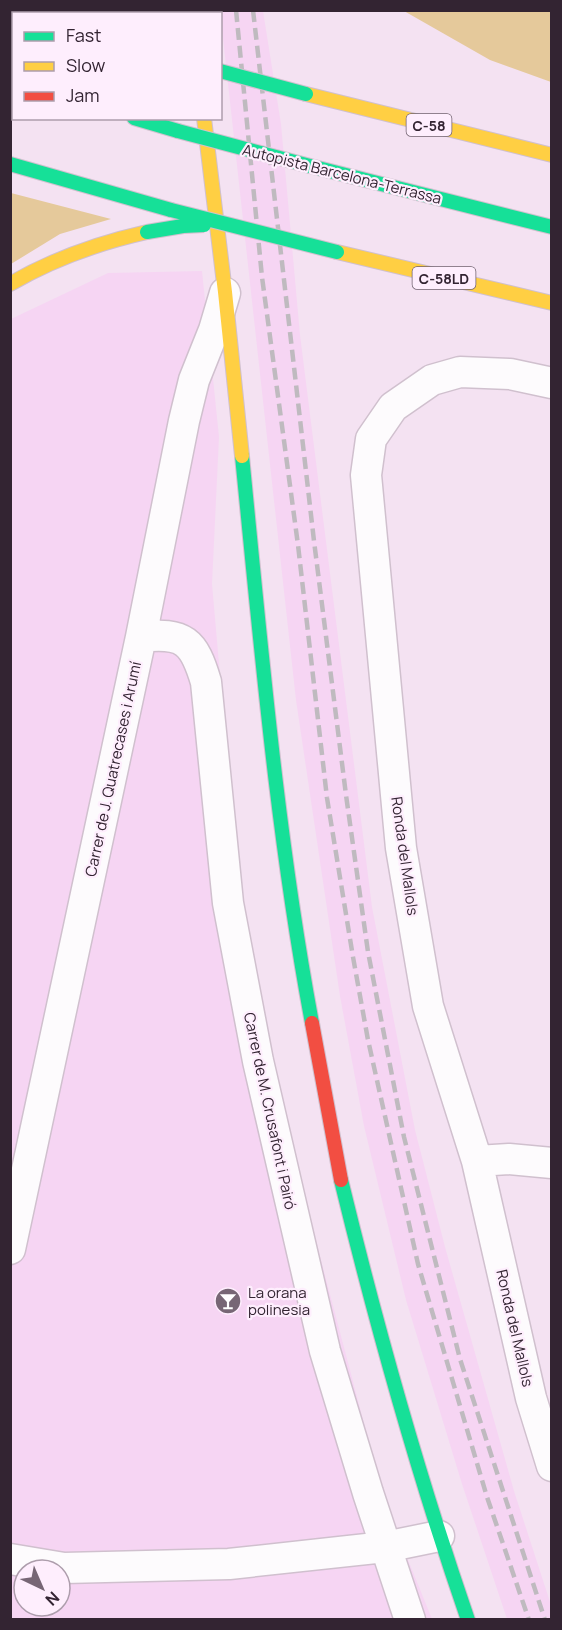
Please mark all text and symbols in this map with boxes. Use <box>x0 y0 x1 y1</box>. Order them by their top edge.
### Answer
legend <box>12 12 222 120</box>
text: Fast <box>66 23 101 47</box>
text: Slow <box>66 53 106 77</box>
text: Jam <box>66 83 100 107</box>
road number: C-58 <box>406 114 452 136</box>
street label: Autopista Barcelona-Terrassa <box>240 139 444 209</box>
road number: C-58LD <box>412 267 476 289</box>
street label: Carrer de J. Quatrecases i Arumí <box>80 659 146 878</box>
street label: Ronda del Mallols <box>386 795 424 917</box>
street label: Carrer de M. Crusafont i Pairó <box>239 1010 301 1212</box>
street label: Ronda del Mallols <box>491 1267 539 1389</box>
place label: La orana polinesia <box>248 1282 310 1320</box>
bar icon: La orana polinesia <box>213 1286 243 1316</box>
north arrow <box>12 1558 72 1618</box>
text: N <box>41 1587 64 1611</box>

